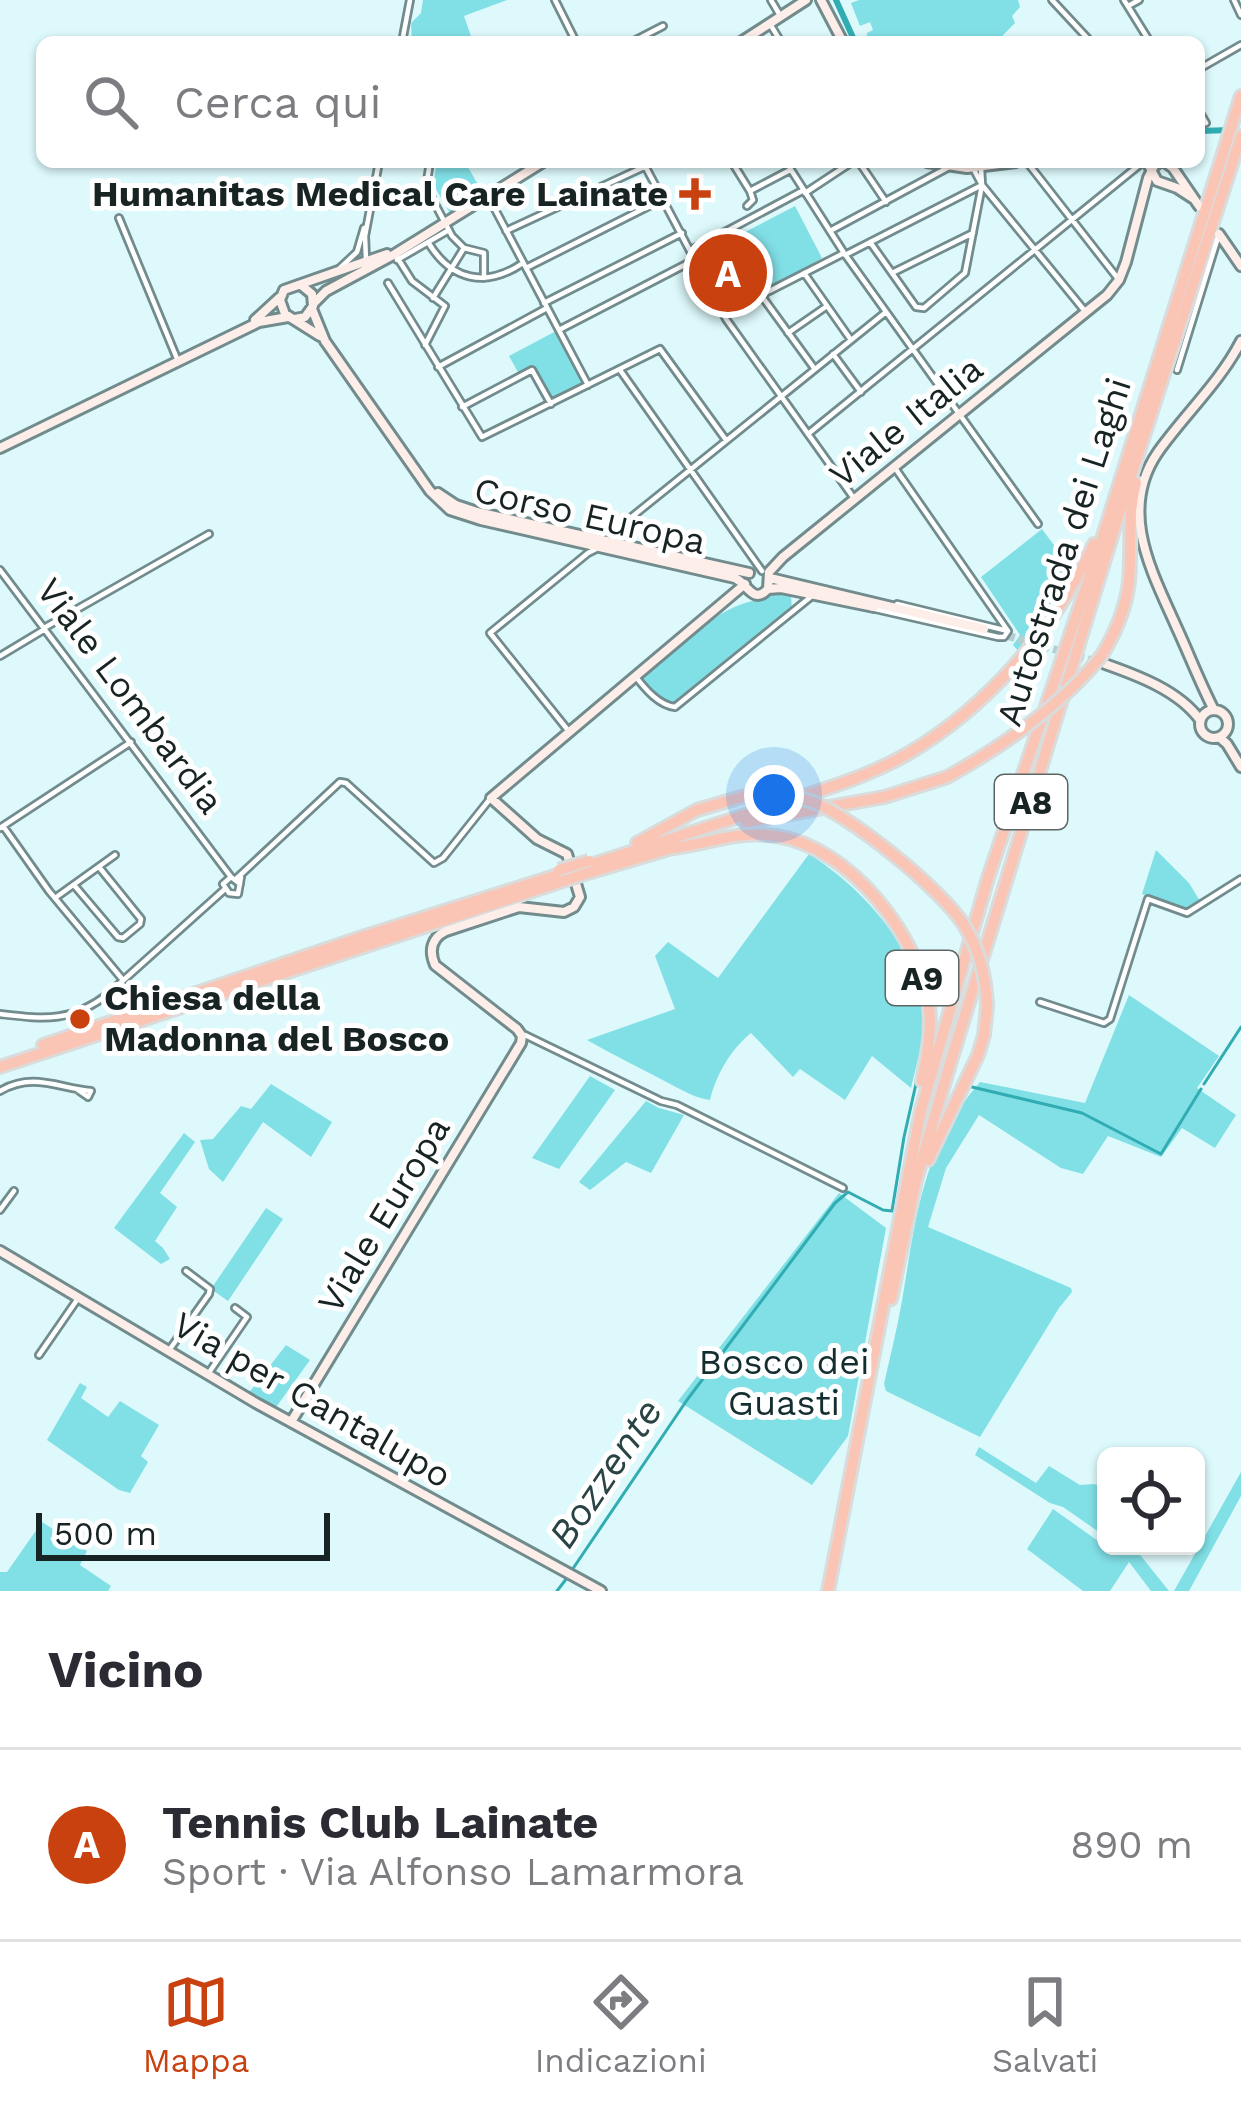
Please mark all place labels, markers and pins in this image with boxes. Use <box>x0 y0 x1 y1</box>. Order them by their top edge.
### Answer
place label: Humanitas Medical Care Lainate <box>92 173 668 215</box>
marker: Humanitas Medical Care Lainate <box>679 178 711 210</box>
pin: A <box>689 228 767 318</box>
place label: Chiesa della Madonna del Bosco <box>104 977 449 1060</box>
marker: Chiesa della Madonna del Bosco <box>67 1006 93 1032</box>

